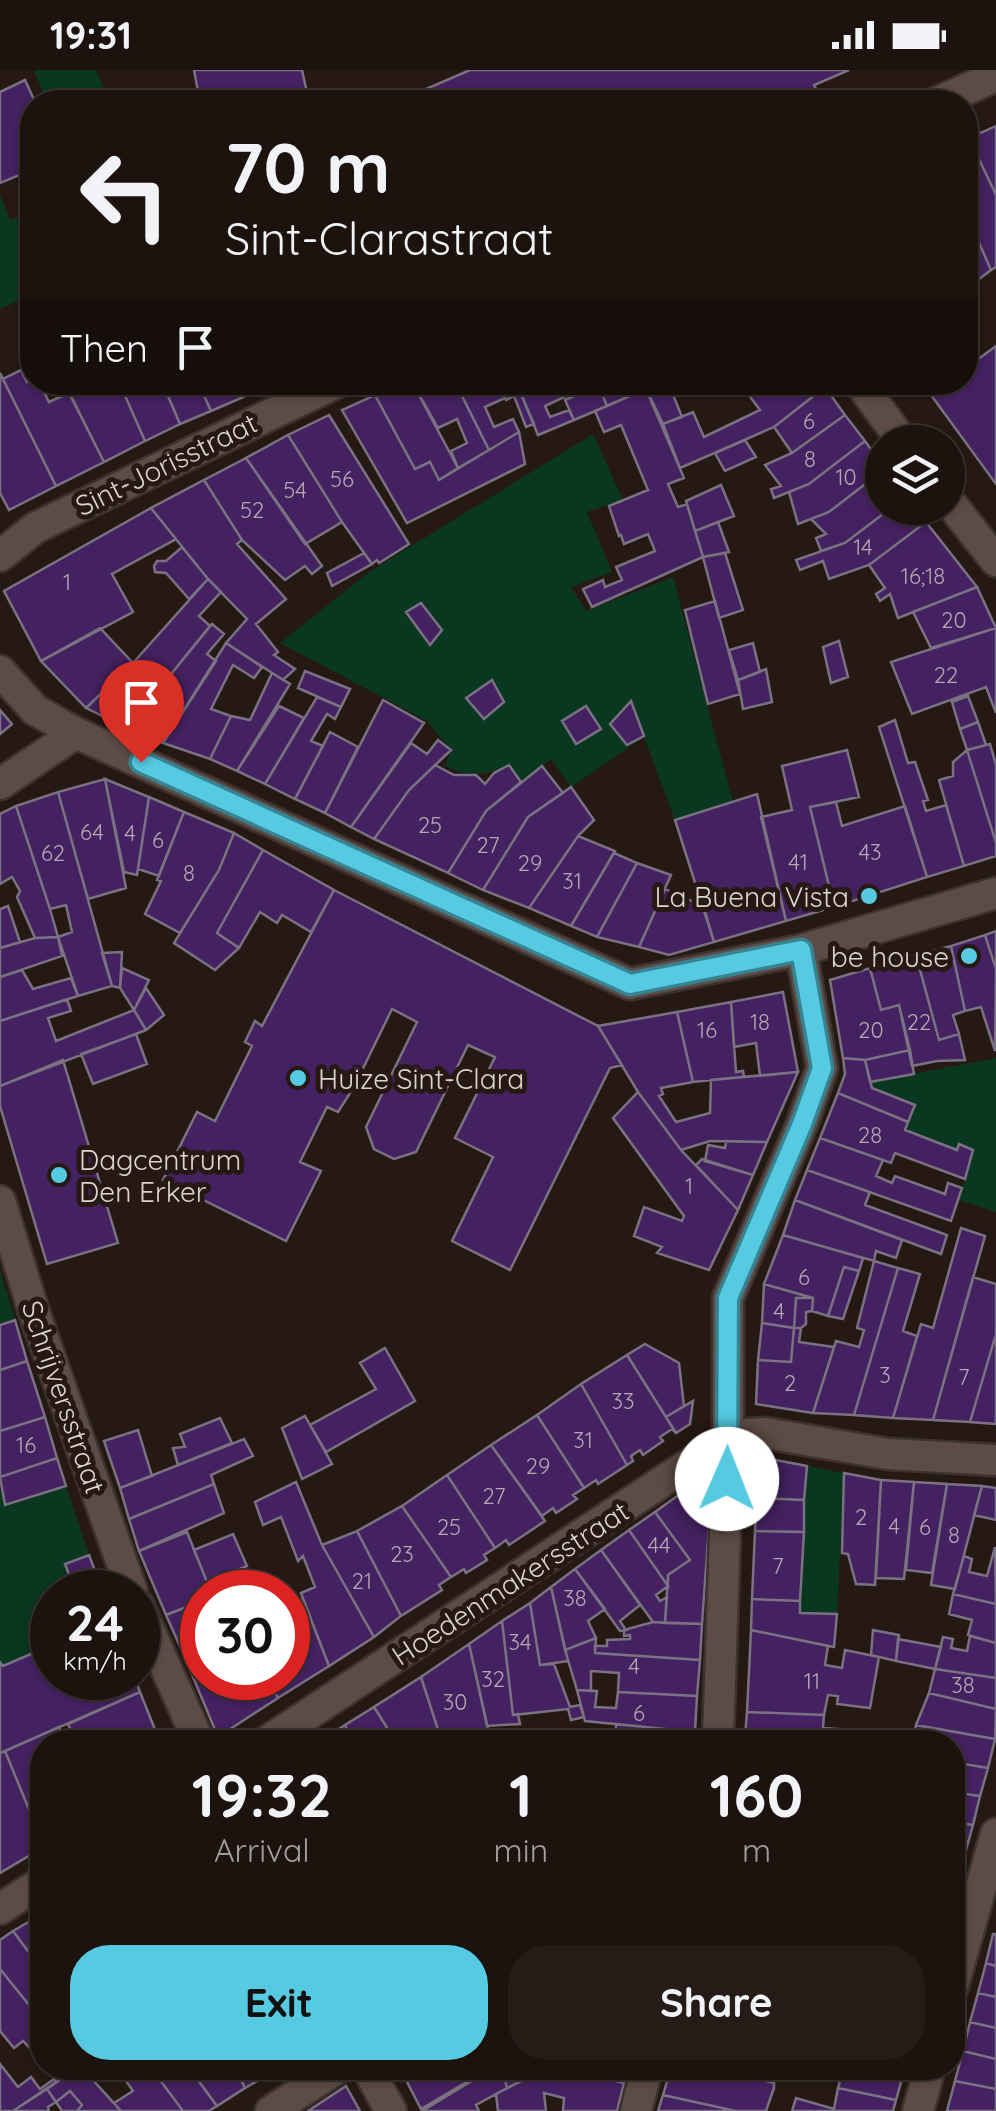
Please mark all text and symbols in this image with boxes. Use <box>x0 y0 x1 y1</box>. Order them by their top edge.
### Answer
text: 19:31 <box>50 11 132 59</box>
text: 70 m <box>225 123 391 211</box>
icon: left <box>60 130 190 260</box>
text: Sint-Clarastraat <box>225 210 553 266</box>
icon: arrive <box>168 320 223 375</box>
text: Then <box>60 324 148 372</box>
street label: Sint-Jorisstraat <box>69 405 263 523</box>
house number: 6 <box>803 407 815 435</box>
map controls <box>865 425 965 525</box>
button: layers <box>865 425 965 525</box>
house number: 8 <box>804 445 816 473</box>
house number: 10 <box>835 463 857 491</box>
house number: 56 <box>330 465 354 493</box>
house number: 54 <box>283 476 307 504</box>
house number: 52 <box>240 496 264 524</box>
house number: 14 <box>853 533 873 561</box>
house number: 16;18 <box>901 562 945 590</box>
house number: 1 <box>63 568 71 596</box>
house number: 20 <box>941 606 967 634</box>
pin <box>99 660 184 763</box>
house number: 22 <box>934 661 958 689</box>
icon: arrive <box>114 675 169 730</box>
house number: 25 <box>418 811 442 839</box>
house number: 64 <box>80 818 104 846</box>
house number: 4 <box>124 819 136 847</box>
house number: 6 <box>152 826 164 854</box>
house number: 27 <box>476 831 500 859</box>
house number: 43 <box>858 838 882 866</box>
house number: 62 <box>41 839 65 867</box>
house number: 41 <box>788 848 808 876</box>
house number: 29 <box>518 849 542 877</box>
house number: 8 <box>183 859 195 887</box>
house number: 31 <box>562 867 582 895</box>
place label: La Buena Vista <box>655 879 849 914</box>
marker: La Buena Vista <box>858 885 880 907</box>
place label: be house <box>831 939 949 974</box>
marker: be house <box>958 945 980 967</box>
house number: 18 <box>750 1008 770 1036</box>
house number: 22 <box>907 1008 931 1036</box>
house number: 16 <box>697 1016 717 1044</box>
house number: 20 <box>858 1016 884 1044</box>
place label: Huize Sint-Clara <box>318 1061 524 1096</box>
marker: Huize Sint-Clara <box>287 1067 309 1089</box>
house number: 28 <box>858 1121 882 1149</box>
place label: Dagcentrum Den Erker <box>79 1142 241 1209</box>
marker: Dagcentrum Den Erker <box>48 1164 70 1186</box>
house number: 1 <box>685 1172 693 1200</box>
house number: 6 <box>798 1263 810 1291</box>
street label: Schrijversstraat <box>15 1296 113 1498</box>
house number: 4 <box>773 1297 785 1325</box>
house number: 3 <box>879 1361 891 1389</box>
house number: 7 <box>958 1363 970 1391</box>
house number: 2 <box>784 1369 796 1397</box>
house number: 33 <box>611 1387 635 1415</box>
house number: 31 <box>573 1426 593 1454</box>
position arrow <box>675 1427 779 1531</box>
house number: 16 <box>16 1431 36 1459</box>
house number: 29 <box>526 1452 550 1480</box>
house number: 27 <box>482 1482 506 1510</box>
street label: Hoedenmakersstraat <box>385 1493 635 1673</box>
house number: 2 <box>855 1503 867 1531</box>
house number: 4 <box>888 1512 900 1540</box>
house number: 25 <box>437 1513 461 1541</box>
house number: 6 <box>919 1513 931 1541</box>
house number: 8 <box>948 1521 960 1549</box>
house number: 44 <box>647 1531 671 1559</box>
house number: 23 <box>390 1540 414 1568</box>
house number: 7 <box>772 1552 784 1580</box>
house number: 21 <box>352 1567 372 1595</box>
speed limit sign: 30 <box>180 1570 310 1700</box>
house number: 38 <box>563 1584 587 1612</box>
text: 24 <box>66 1591 124 1654</box>
house number: 34 <box>508 1628 532 1656</box>
text: km/h <box>63 1645 127 1676</box>
house number: 4 <box>628 1652 640 1680</box>
house number: 32 <box>481 1665 505 1693</box>
house number: 11 <box>804 1667 820 1695</box>
house number: 38 <box>951 1671 975 1699</box>
house number: 30 <box>443 1688 467 1716</box>
house number: 6 <box>633 1699 645 1727</box>
text: 19:32 <box>192 1757 332 1832</box>
text: 1 <box>509 1757 533 1832</box>
text: 160 <box>710 1757 803 1832</box>
text: Arrival <box>214 1830 310 1870</box>
text: min <box>494 1830 548 1870</box>
text: m <box>742 1830 771 1870</box>
button: Exit <box>70 1945 488 2060</box>
button: Share <box>508 1945 925 2060</box>

